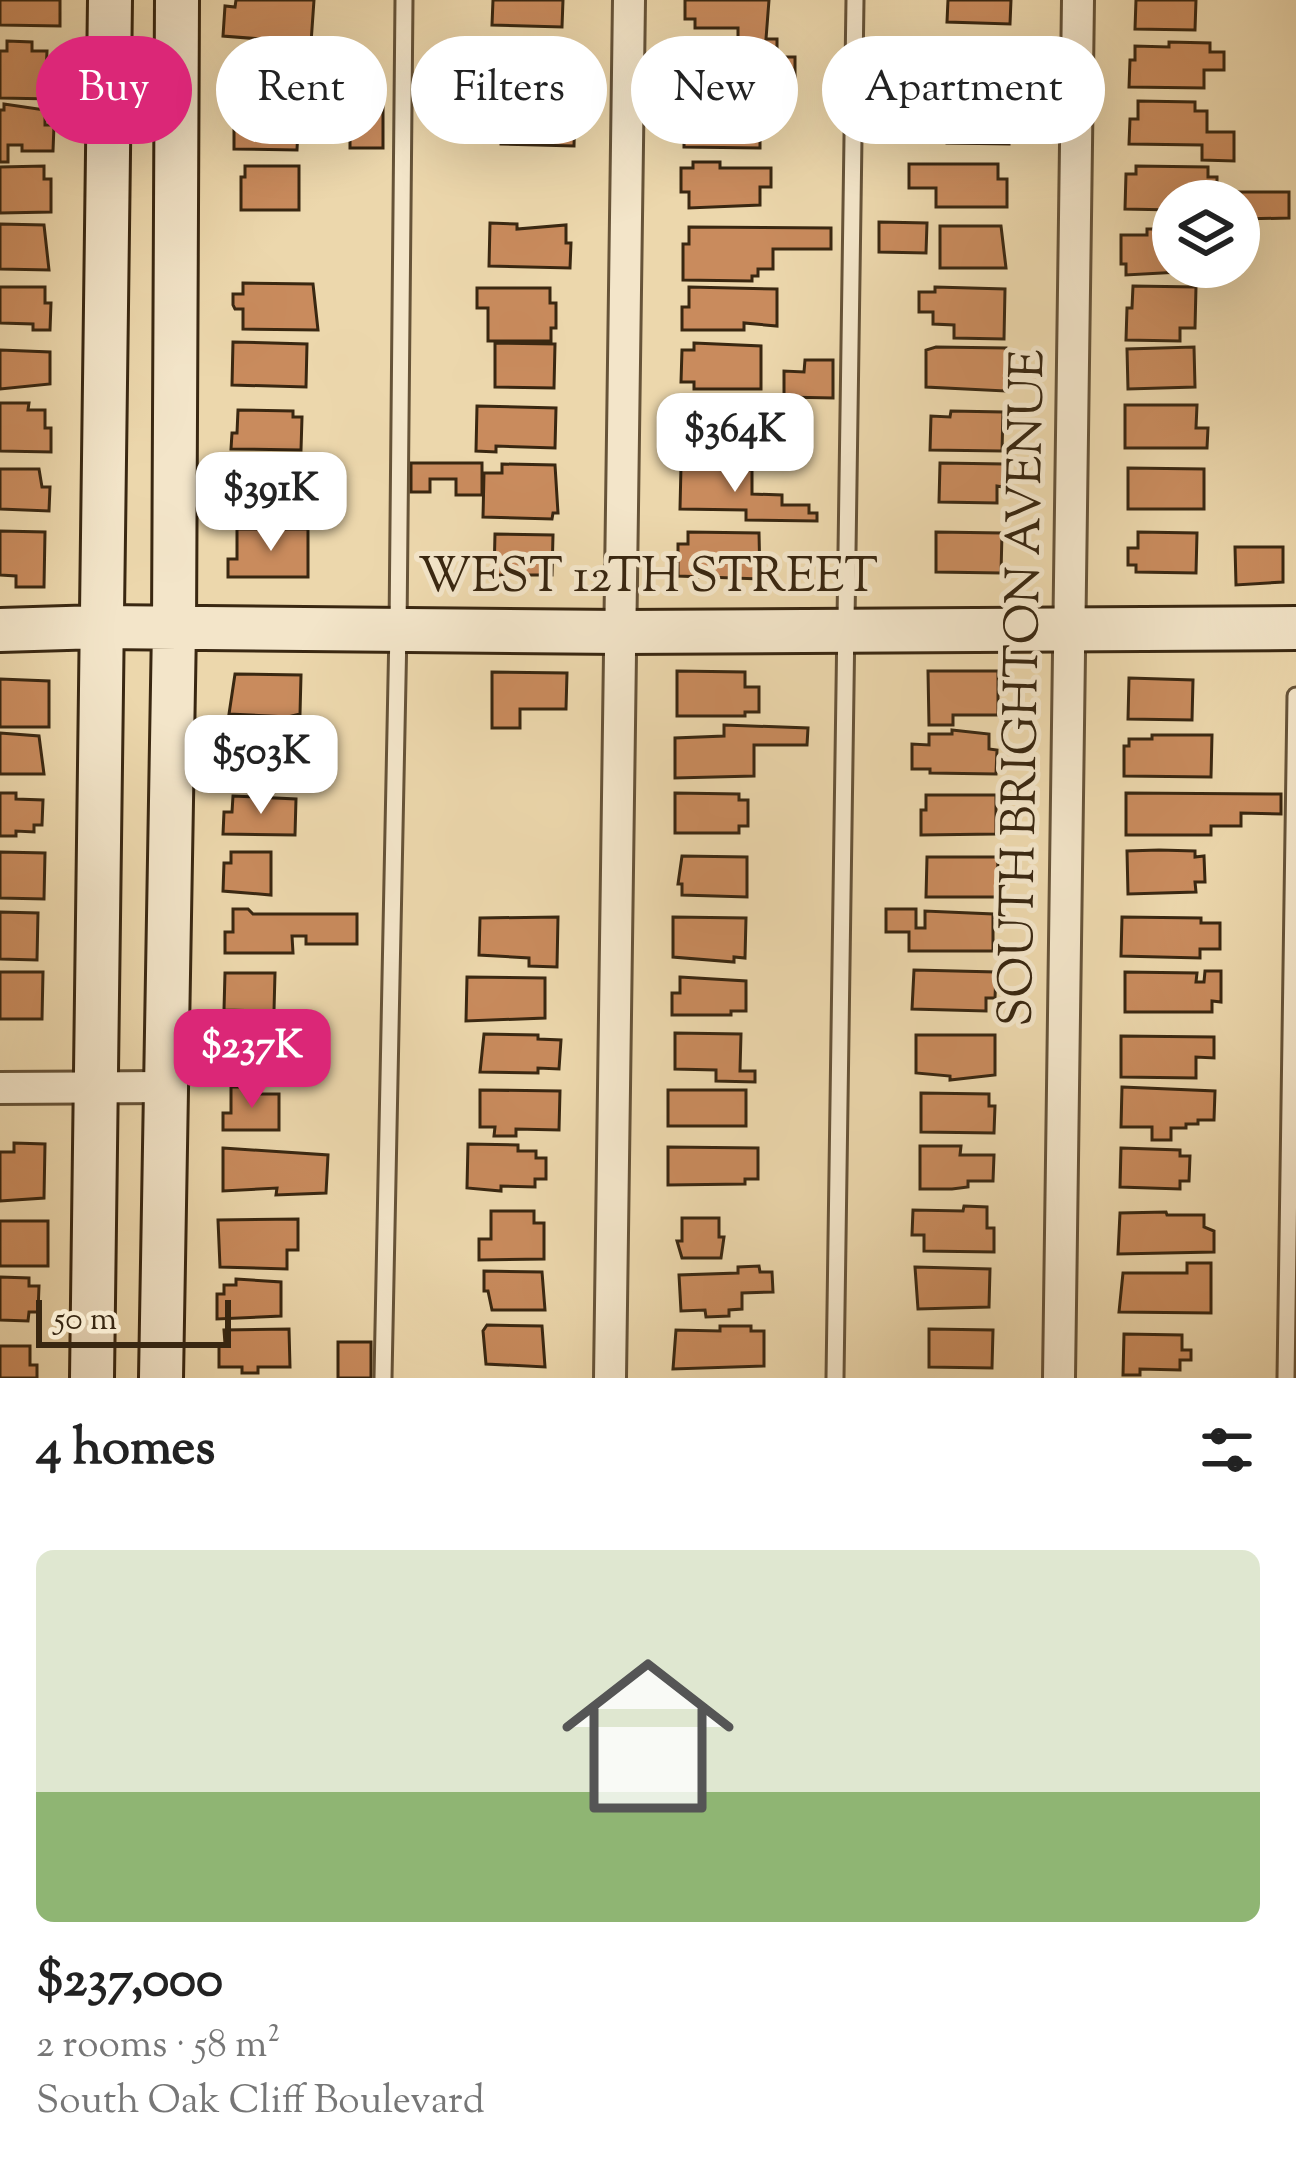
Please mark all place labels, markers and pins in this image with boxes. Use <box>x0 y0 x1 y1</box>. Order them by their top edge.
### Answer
pin: $364K <box>651 393 819 495</box>
pin: $391K <box>187 452 355 554</box>
pin: $503K <box>177 715 345 817</box>
pin: $237K <box>168 1009 336 1111</box>

